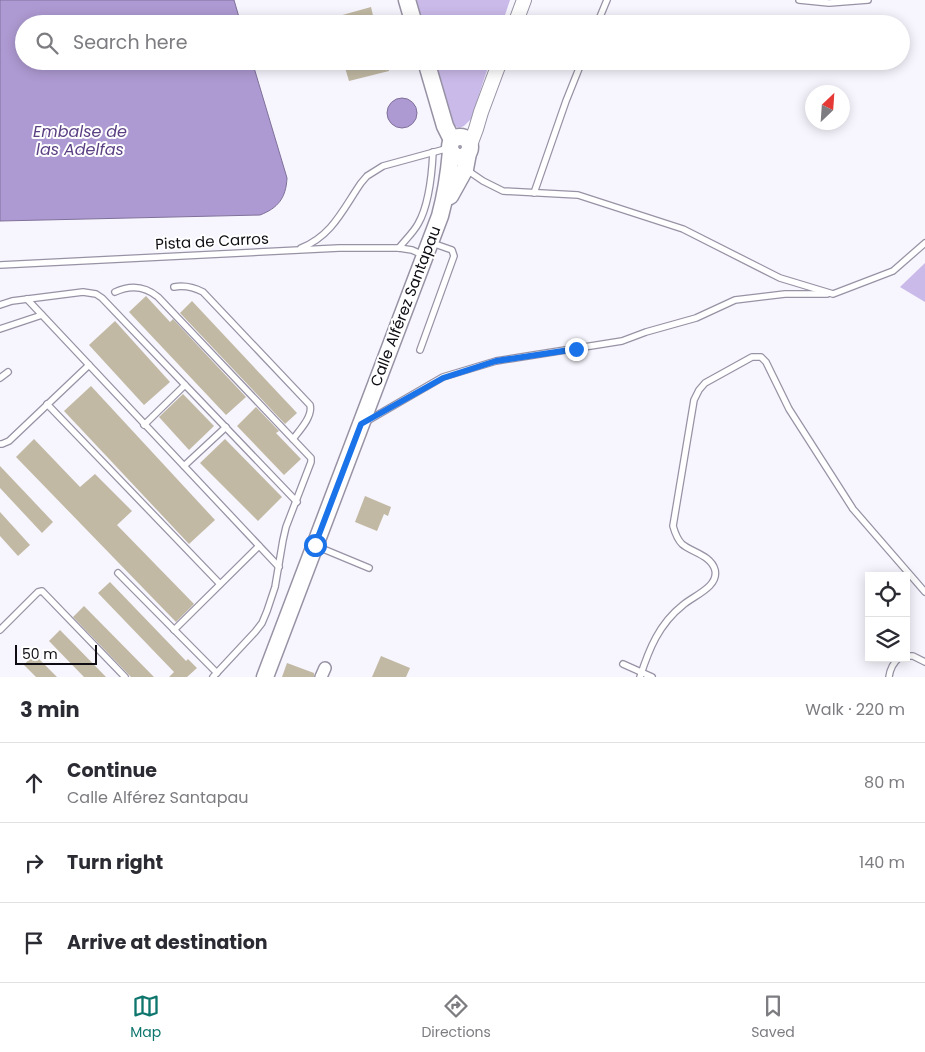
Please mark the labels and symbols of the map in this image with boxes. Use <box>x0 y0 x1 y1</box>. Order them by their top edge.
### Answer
north arrow <box>805 85 850 130</box>
water label: Embalse de las Adelfas <box>33 120 127 161</box>
street label: Calle Alférez Santapau <box>365 223 445 389</box>
street label: Pista de Carros <box>155 228 269 254</box>
route end <box>565 338 588 361</box>
route start <box>304 534 327 557</box>
scale bar <box>15 642 98 665</box>

